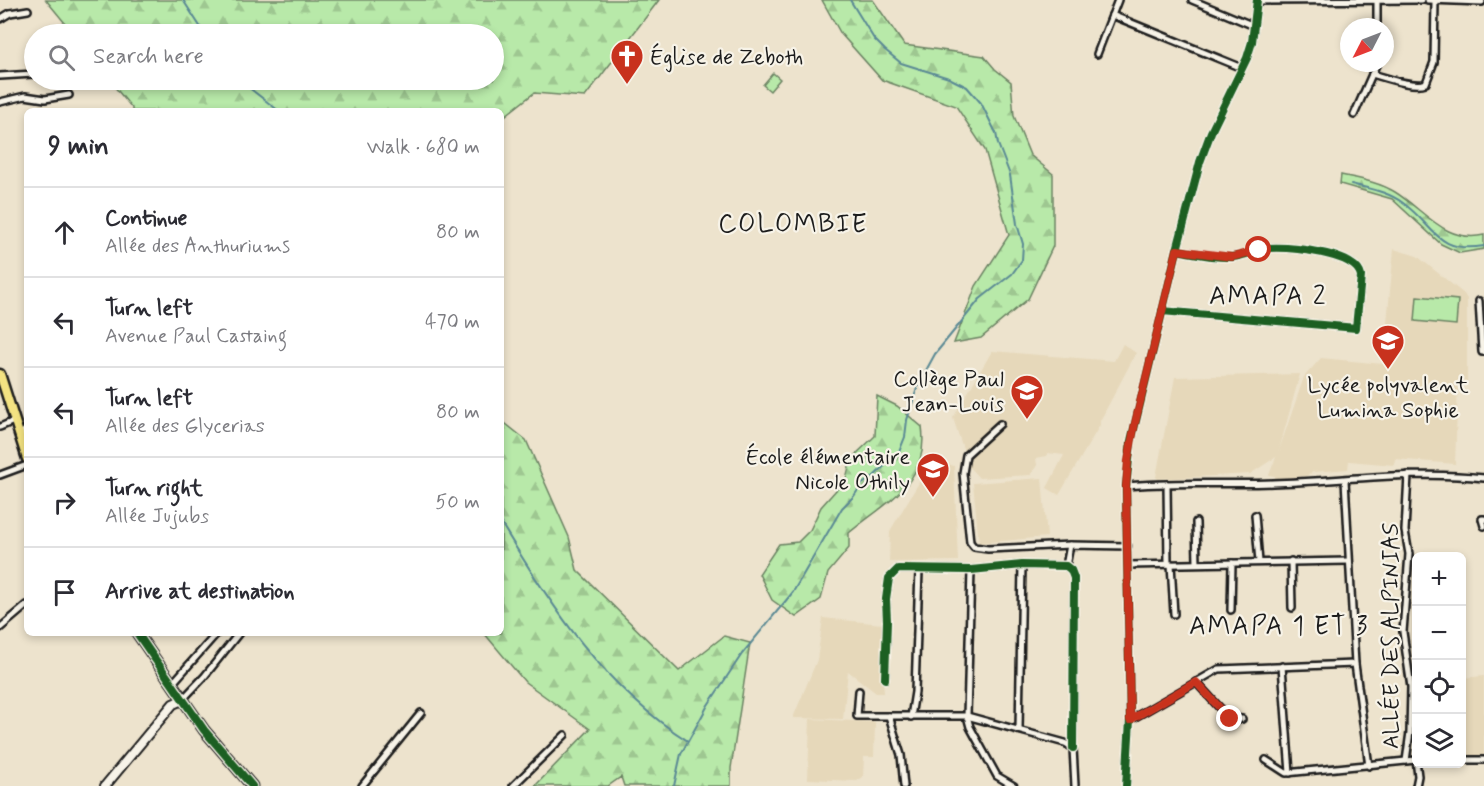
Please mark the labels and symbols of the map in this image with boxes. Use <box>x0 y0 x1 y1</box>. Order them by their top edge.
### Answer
north arrow <box>1340 18 1394 72</box>
church icon: Église de Zeboth <box>609 38 645 85</box>
place label: Église de Zeboth <box>650 43 803 73</box>
district label: COLOMBIE <box>718 208 868 242</box>
route start <box>1245 236 1271 262</box>
district label: AMAPA 2 <box>1209 280 1327 314</box>
school or university icon: Lycée polyvalent Lumina Sophie <box>1370 323 1406 370</box>
place label: Collège Paul Jean-Louis <box>893 366 1004 419</box>
place label: Lycée polyvalent Lumina Sophie <box>1307 372 1469 425</box>
school or university icon: Collège Paul Jean-Louis <box>1009 373 1045 420</box>
place label: École élémentaire Nicole Othily <box>746 443 910 497</box>
school or university icon: École élémentaire Nicole Othily <box>915 451 951 498</box>
street label: ALLÉE DES ALPINIAS <box>1377 523 1406 749</box>
district label: AMAPA 1 ET 3 <box>1189 610 1369 644</box>
route end <box>1216 705 1242 731</box>

